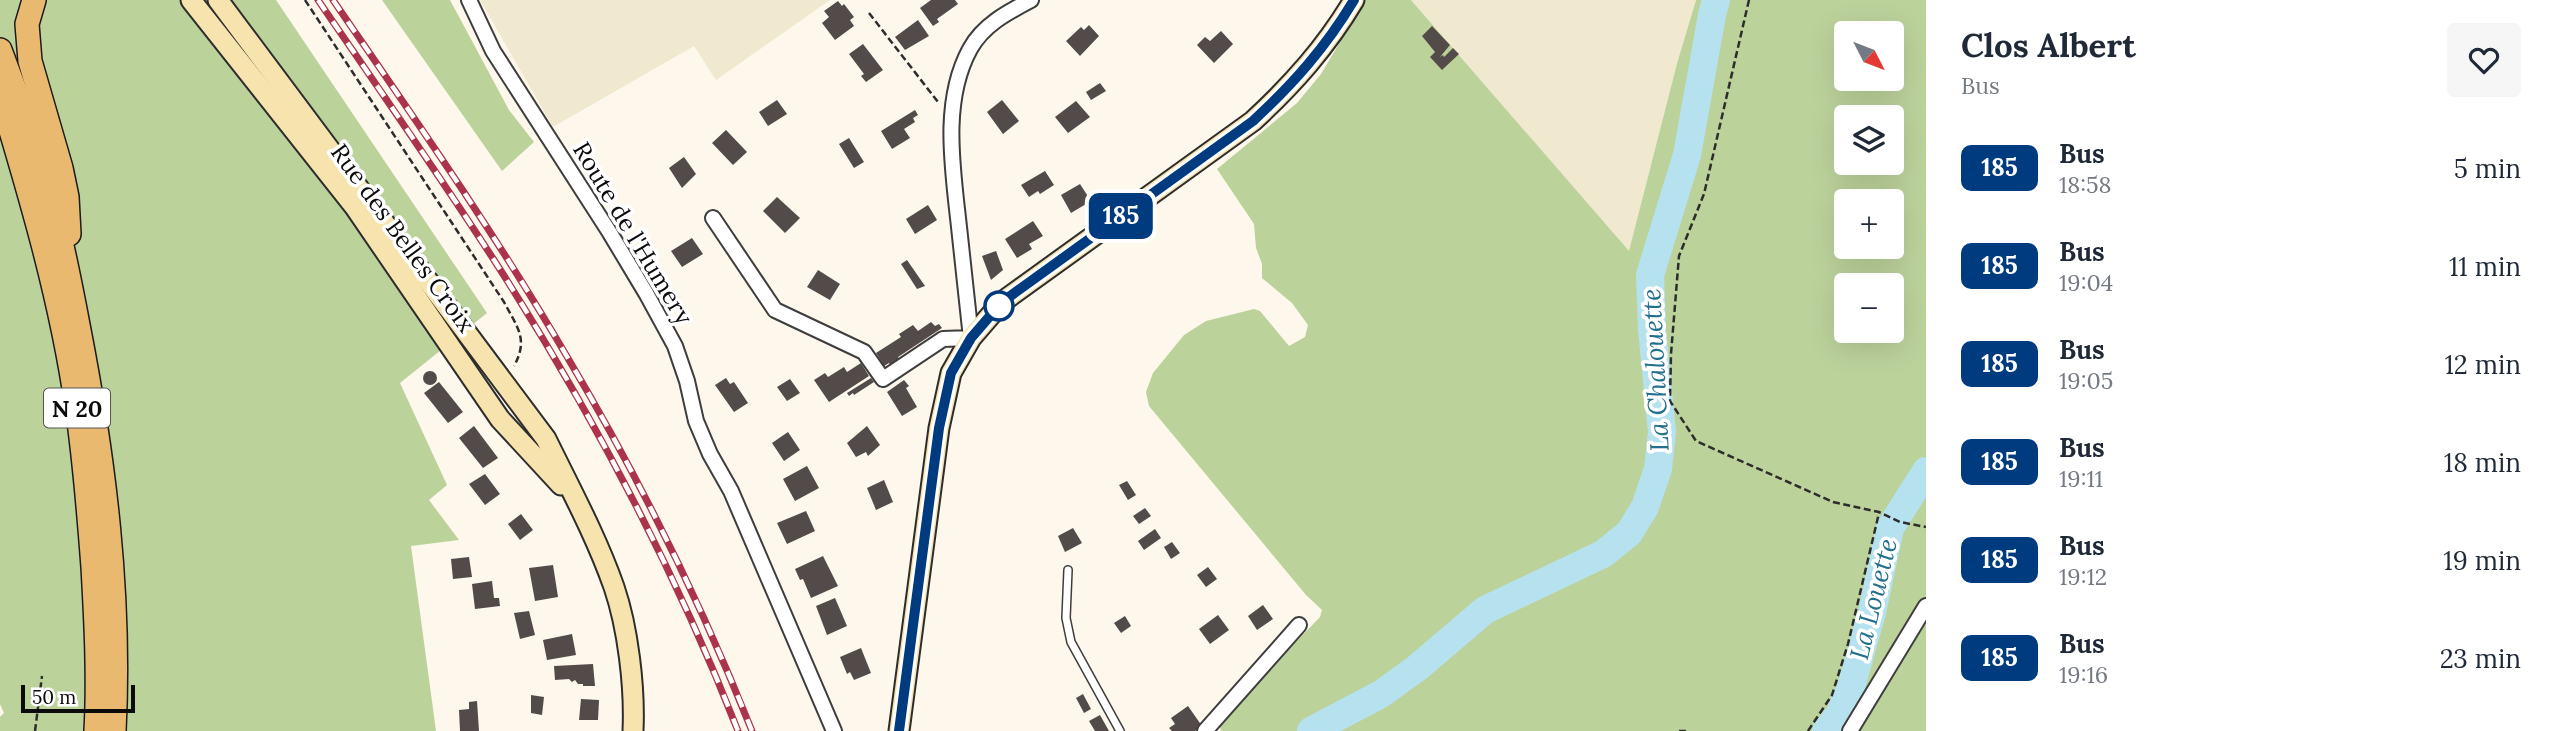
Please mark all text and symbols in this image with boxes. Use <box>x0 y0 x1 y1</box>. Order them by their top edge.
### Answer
north arrow <box>1834 21 1904 91</box>
map controls <box>1834 21 1904 343</box>
button: heart <box>2447 23 2521 97</box>
text: Clos Albert <box>1961 24 2136 66</box>
text: Bus <box>1961 71 2000 100</box>
button: layers <box>1834 105 1904 175</box>
street label: Route de l'Humery <box>566 136 700 330</box>
text: Bus <box>2059 137 2105 170</box>
street label: Rue des Belles Croix <box>324 138 482 339</box>
text: 185 <box>1981 152 2018 183</box>
text: 5 min <box>2454 152 2521 185</box>
text: 18:58 <box>2059 170 2112 199</box>
button: + <box>1834 189 1904 259</box>
line badge: 185 <box>1081 193 1161 239</box>
text: 185 <box>1103 200 1139 231</box>
text: Bus <box>2059 235 2105 268</box>
text: 185 <box>1981 250 2018 281</box>
text: 11 min <box>2449 250 2521 283</box>
text: 19:04 <box>2059 268 2113 297</box>
button: − <box>1834 273 1904 343</box>
water label: La Chalouette <box>1634 288 1676 452</box>
unlabelled marker <box>984 291 1014 321</box>
text: Bus <box>2059 333 2105 366</box>
text: 185 <box>1981 348 2018 379</box>
text: 12 min <box>2444 348 2521 381</box>
text: 19:05 <box>2059 366 2113 395</box>
road number: N 20 <box>44 388 110 428</box>
text: Bus <box>2059 431 2105 464</box>
text: 185 <box>1981 446 2018 477</box>
text: 18 min <box>2444 446 2521 479</box>
text: 19:11 <box>2059 464 2103 493</box>
text: Bus <box>2059 529 2105 562</box>
water label: La Louette <box>1842 535 1904 663</box>
text: 185 <box>1981 544 2018 575</box>
text: 19 min <box>2443 544 2521 577</box>
text: 19:12 <box>2059 562 2107 591</box>
text: Bus <box>2059 627 2105 660</box>
text: 185 <box>1981 642 2018 673</box>
text: 23 min <box>2440 642 2521 675</box>
text: 19:16 <box>2059 660 2108 689</box>
scale bar <box>21 682 135 714</box>
text: 50 m <box>32 685 76 709</box>

